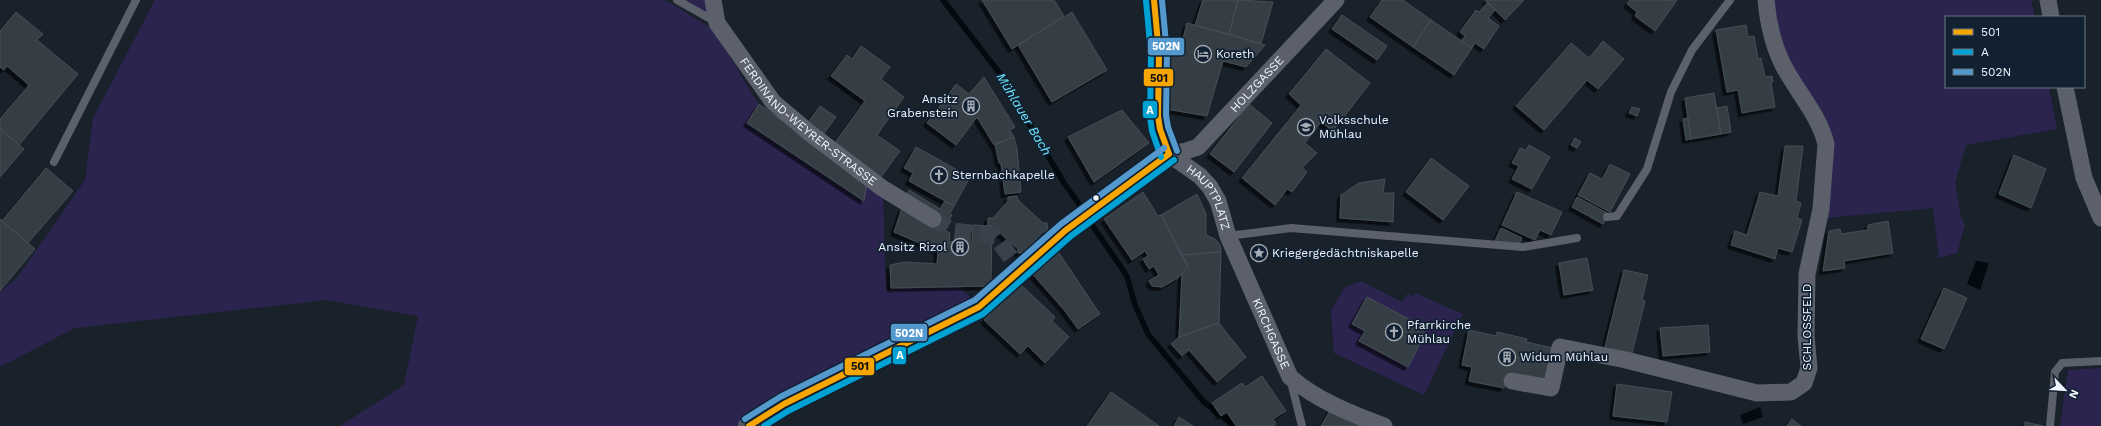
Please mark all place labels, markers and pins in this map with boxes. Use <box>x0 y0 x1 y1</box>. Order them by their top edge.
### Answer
hotel icon: Koreth <box>1193 44 1213 64</box>
place label: Koreth <box>1216 47 1254 61</box>
place label: Ansitz Grabenstein <box>887 92 958 120</box>
building icon: Ansitz Grabenstein <box>961 96 981 116</box>
place label: Volksschule Mühlau <box>1319 113 1389 141</box>
school or university icon: Volksschule Mühlau <box>1296 117 1316 137</box>
church icon: Sternbachkapelle <box>929 165 949 185</box>
place label: Sternbachkapelle <box>952 168 1055 182</box>
unlabelled marker <box>1091 193 1101 203</box>
building icon: Ansitz Rizol <box>950 237 970 257</box>
place label: Ansitz Rizol <box>878 240 947 254</box>
place icon: Kriegergedächtniskapelle <box>1249 243 1269 263</box>
place label: Kriegergedächtniskapelle <box>1272 246 1419 260</box>
place label: Pfarrkirche Mühlau <box>1407 318 1471 346</box>
church icon: Pfarrkirche Mühlau <box>1384 322 1404 342</box>
building icon: Widum Mühlau <box>1497 347 1517 367</box>
place label: Widum Mühlau <box>1520 350 1608 364</box>

